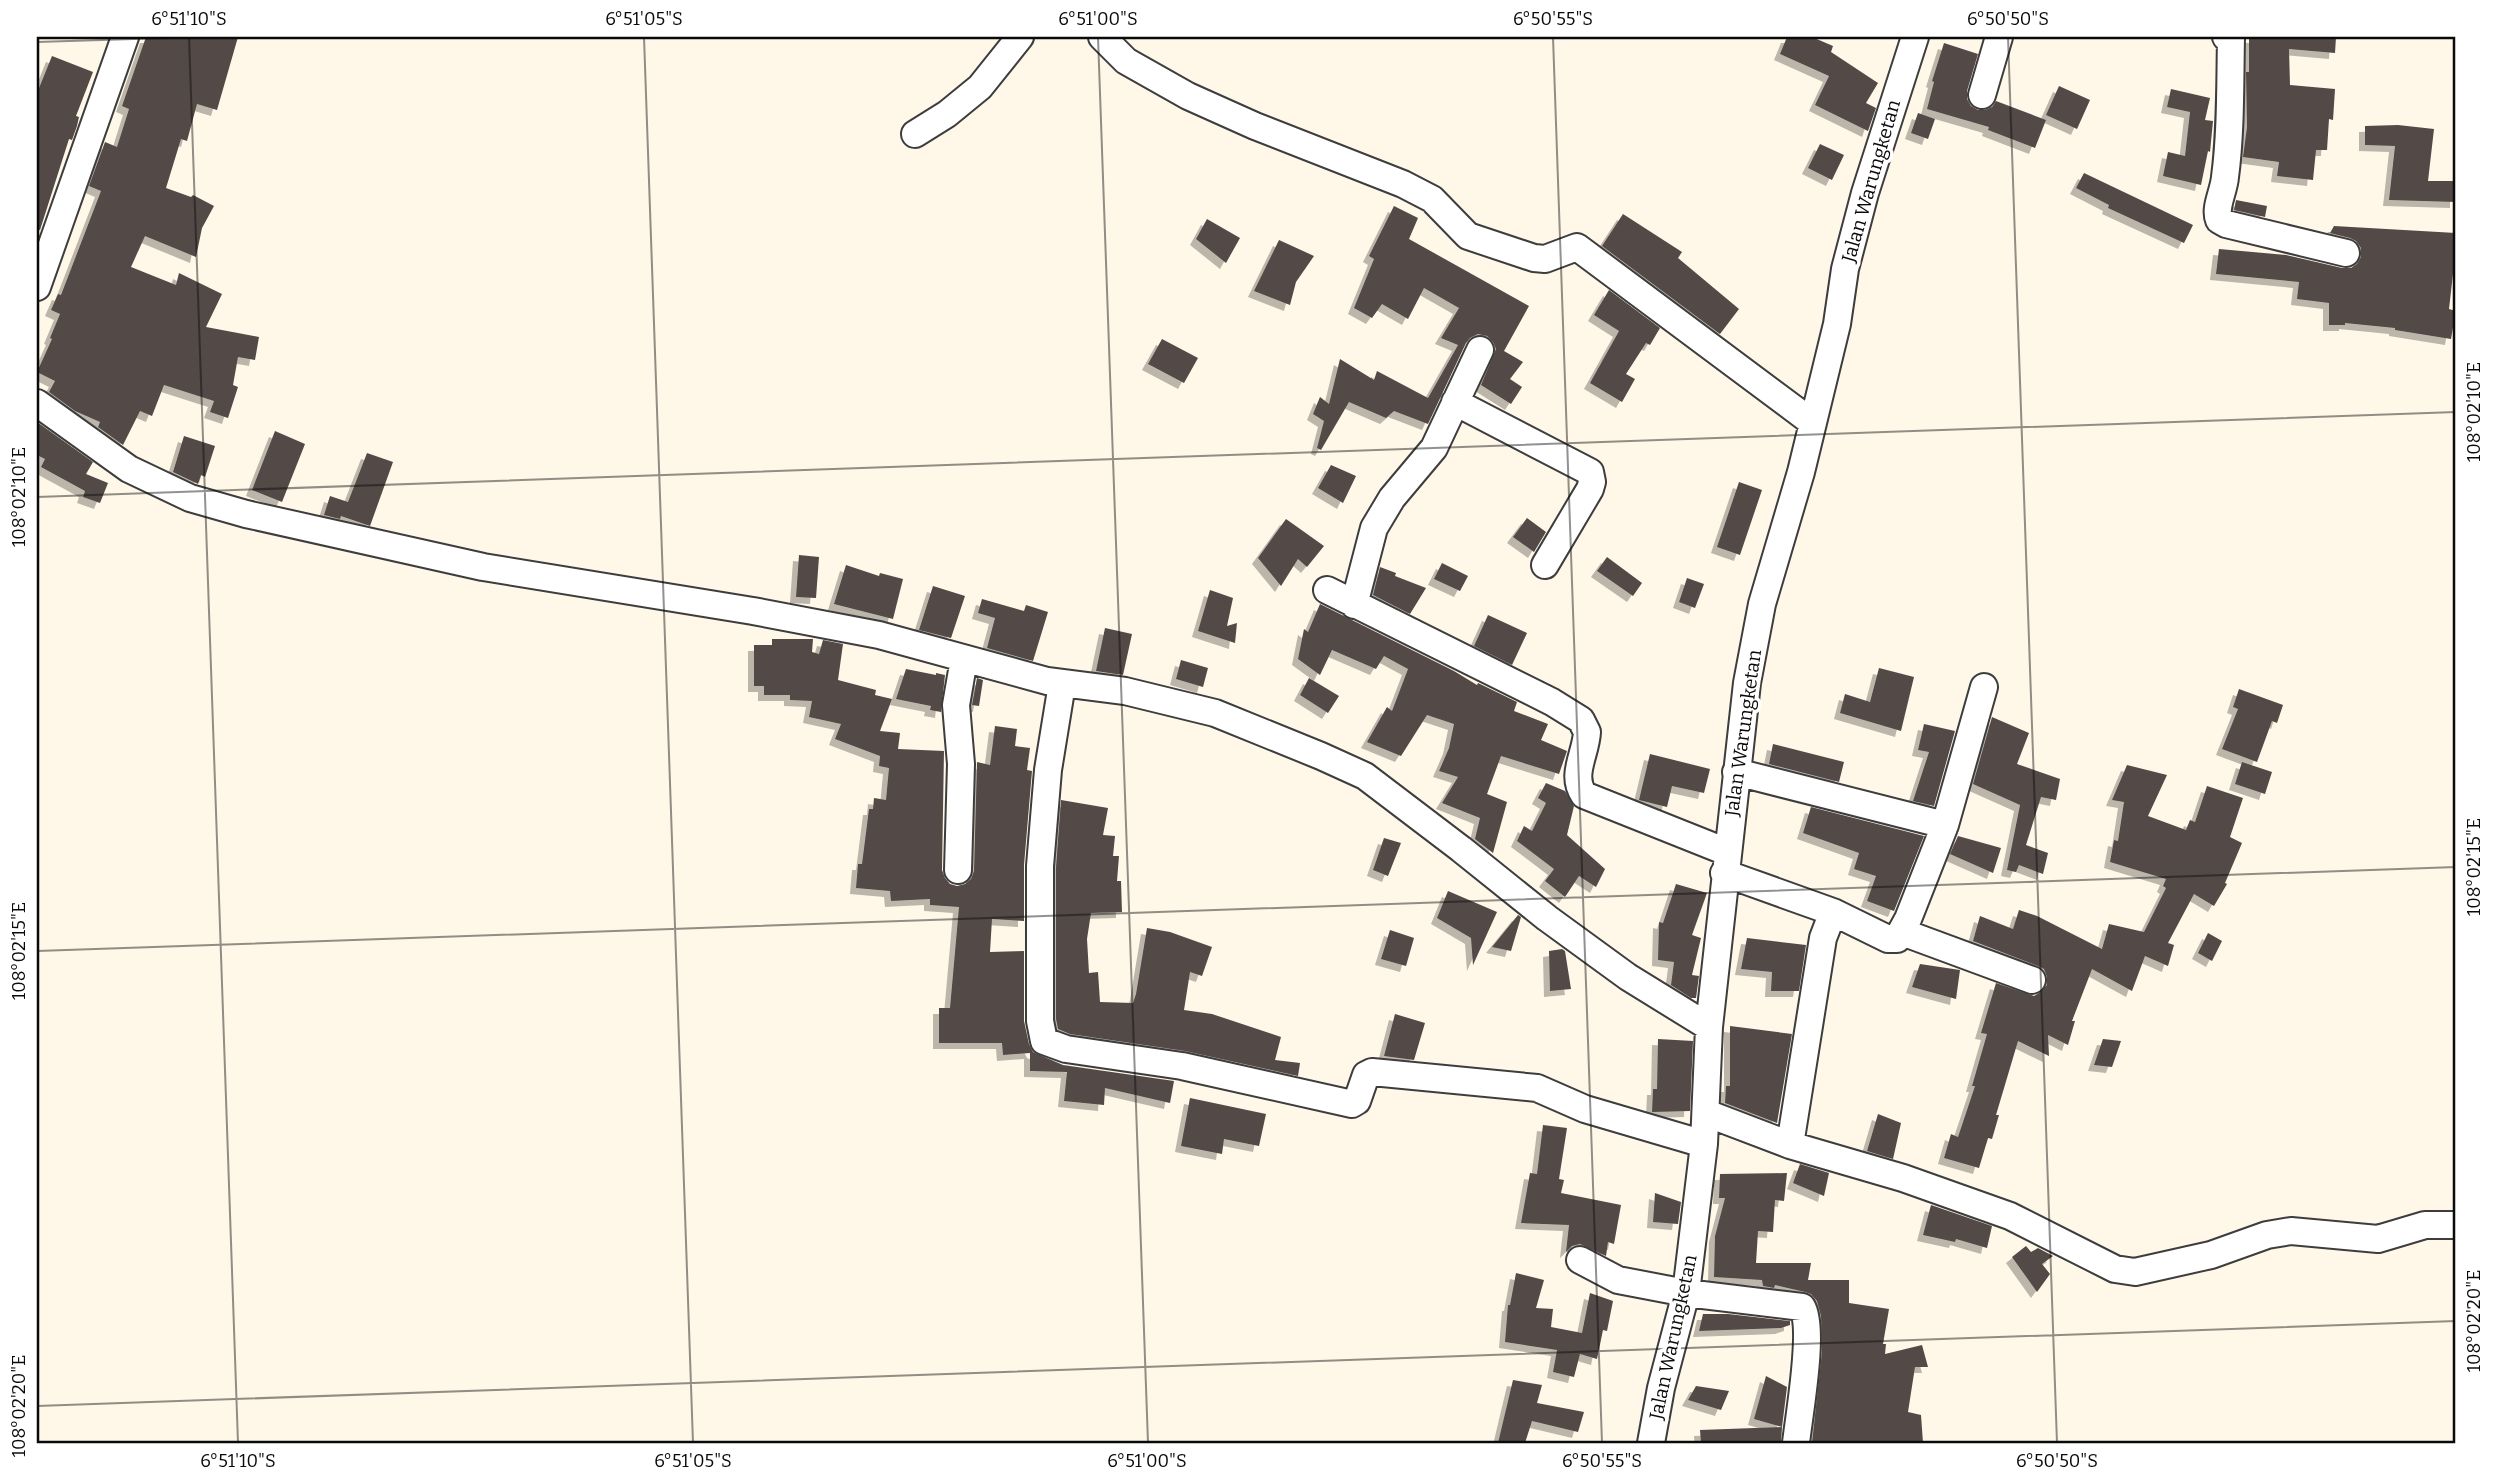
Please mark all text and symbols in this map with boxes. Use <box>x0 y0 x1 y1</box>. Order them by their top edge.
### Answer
text: 6°51'10"S <box>151 8 227 30</box>
text: 6°51'05"S <box>605 8 683 30</box>
text: 6°51'00"S <box>1058 8 1138 30</box>
text: 6°50'55"S <box>1513 8 1593 30</box>
text: 6°50'50"S <box>1967 8 2049 30</box>
street label: Jalan Warungketan <box>1837 97 1905 266</box>
text: 108°02'10"E <box>2463 362 2485 462</box>
text: 108°02'10"E <box>8 447 30 547</box>
street label: Jalan Warungketan <box>1720 648 1766 819</box>
text: 108°02'15"E <box>2463 818 2485 916</box>
text: 108°02'15"E <box>8 902 30 1000</box>
street label: Jalan Warungketan <box>1644 1252 1702 1423</box>
text: 108°02'20"E <box>2463 1270 2485 1372</box>
text: 108°02'20"E <box>8 1355 30 1457</box>
text: 6°51'10"S <box>200 1450 276 1472</box>
text: 6°51'05"S <box>654 1450 732 1472</box>
text: 6°51'00"S <box>1107 1450 1187 1472</box>
text: 6°50'55"S <box>1562 1450 1642 1472</box>
text: 6°50'50"S <box>2016 1450 2098 1472</box>

